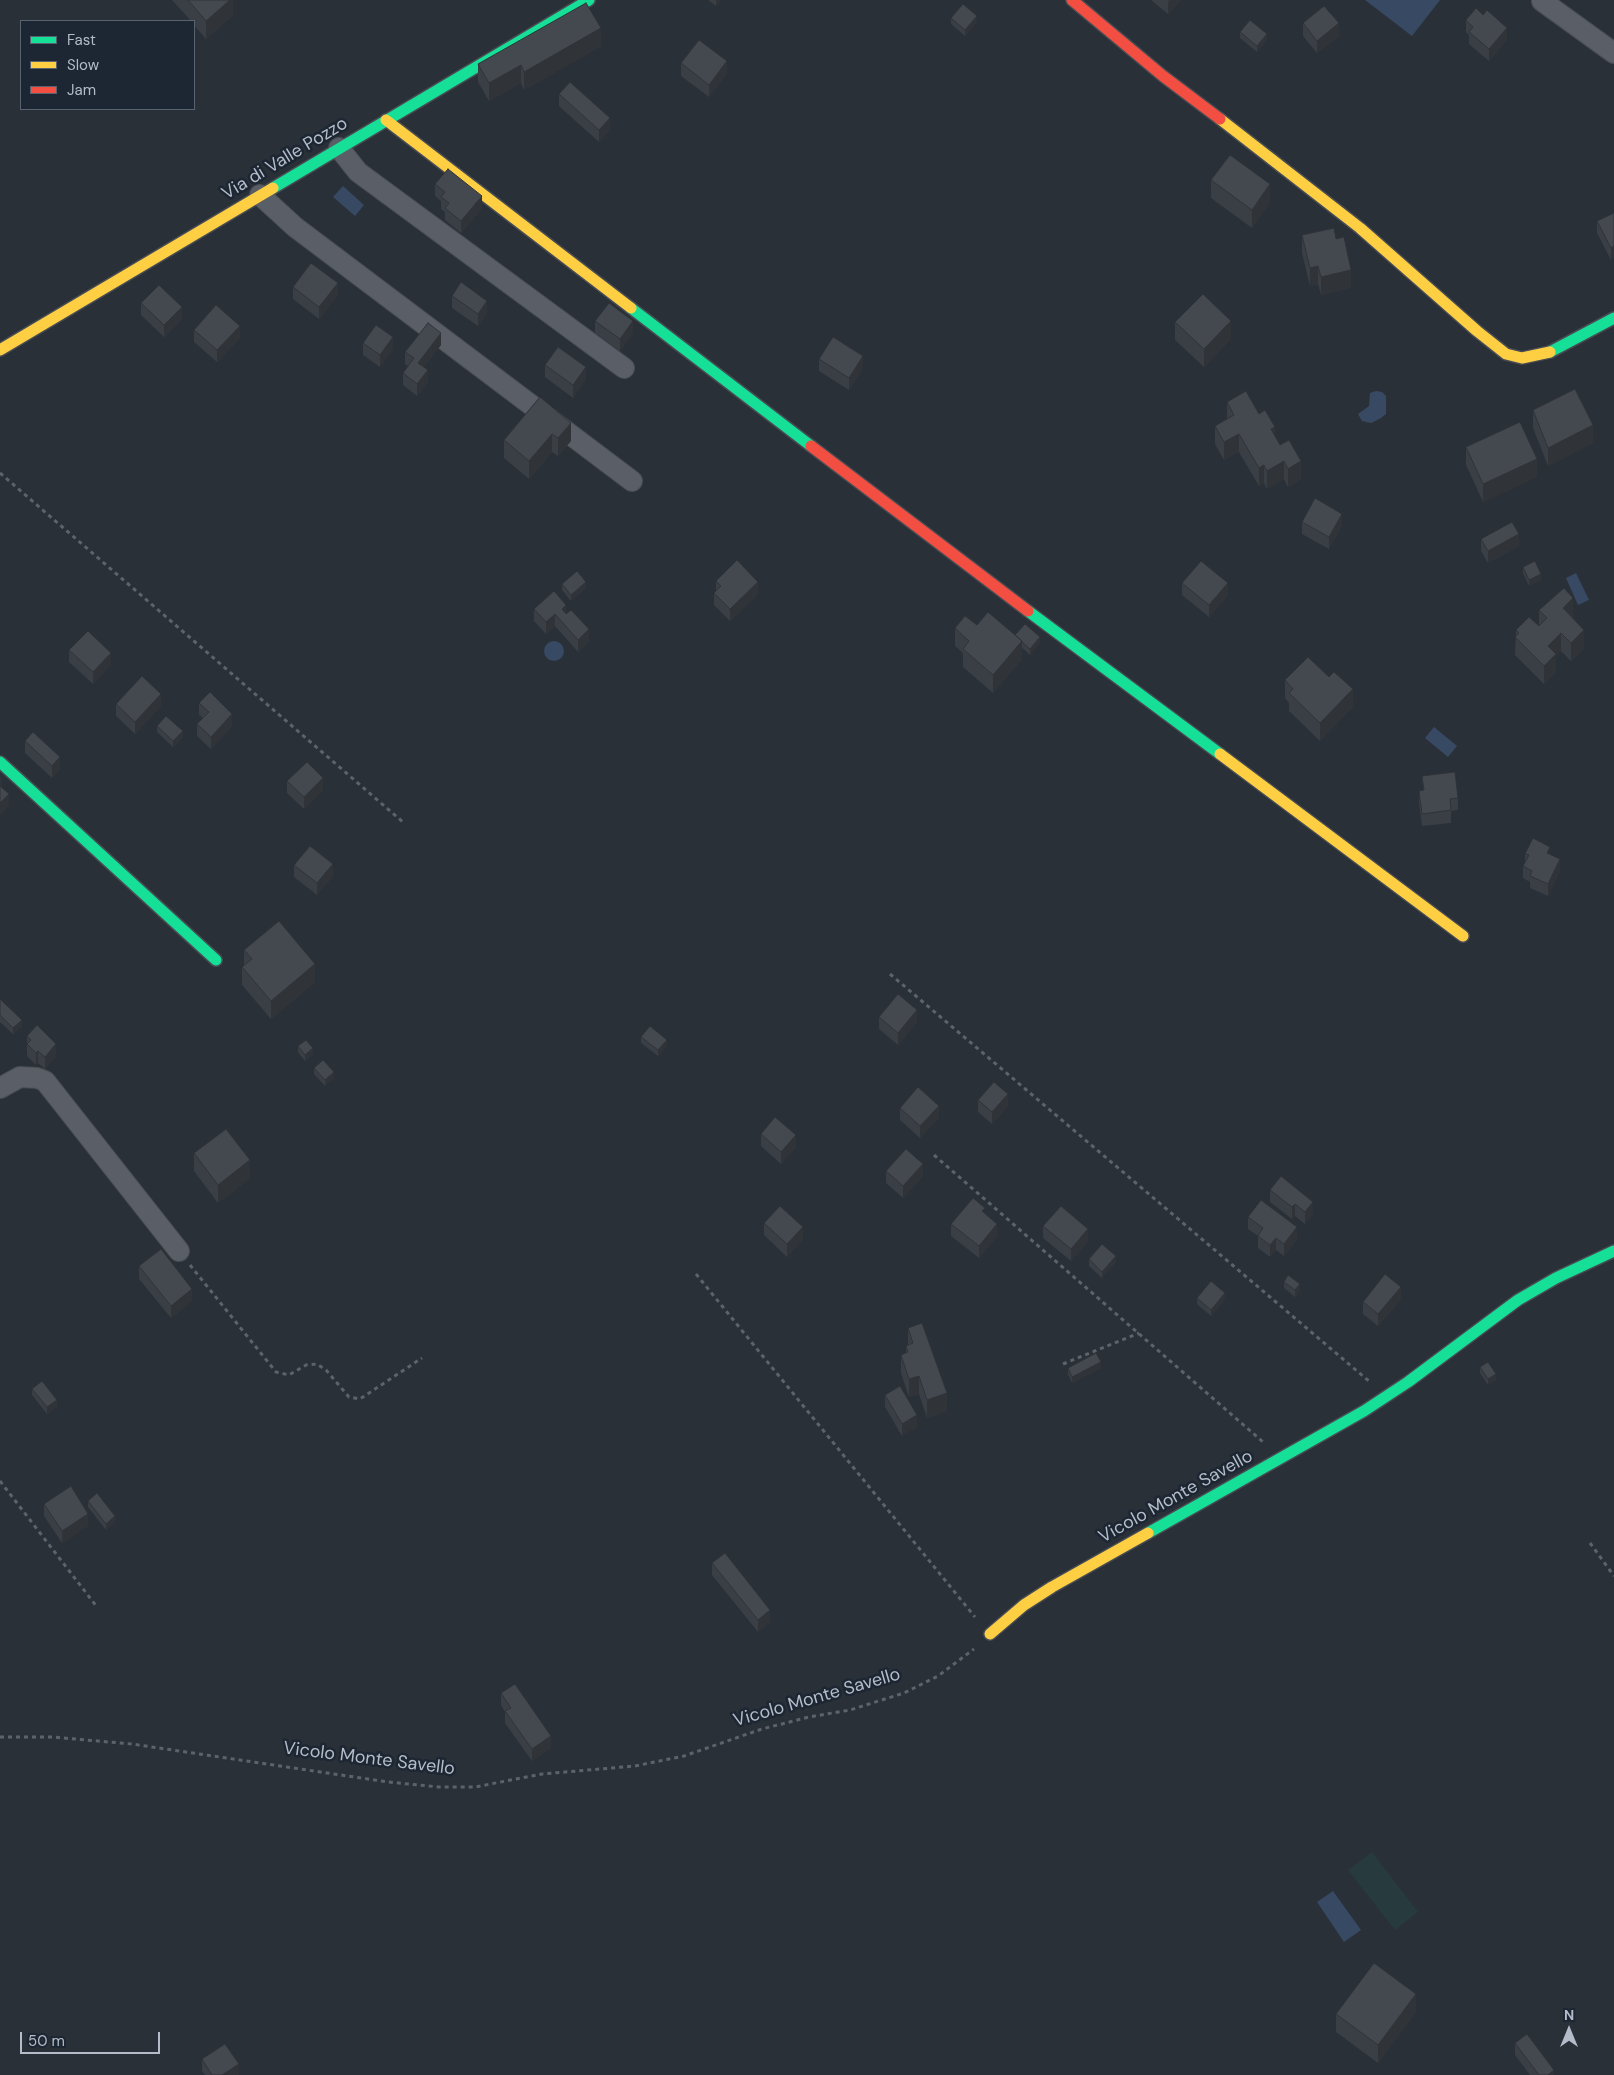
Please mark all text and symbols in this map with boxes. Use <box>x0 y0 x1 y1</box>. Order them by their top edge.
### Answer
legend <box>20 20 195 110</box>
text: Fast <box>67 30 96 50</box>
text: Slow <box>67 55 99 75</box>
text: Jam <box>67 80 96 100</box>
street label: Via di Valle Pozzo <box>218 113 352 205</box>
street label: Vicolo Monte Savello <box>1095 1446 1257 1548</box>
street label: Vicolo Monte Savello <box>731 1664 903 1732</box>
street label: Vicolo Monte Savello <box>282 1738 456 1780</box>
north arrow <box>1544 2005 1594 2055</box>
text: N <box>1564 2006 1574 2024</box>
scale bar <box>22 2022 162 2054</box>
text: 50 m <box>28 2031 65 2051</box>

